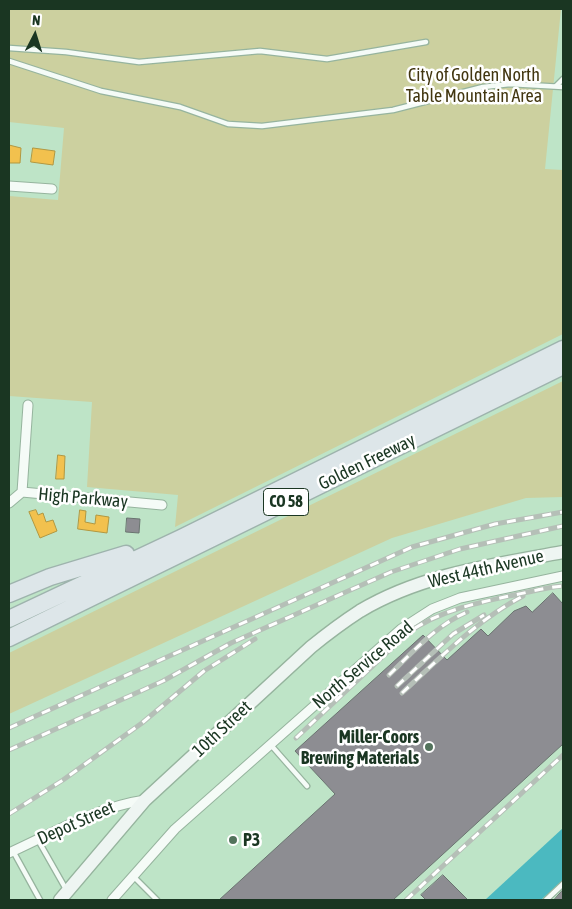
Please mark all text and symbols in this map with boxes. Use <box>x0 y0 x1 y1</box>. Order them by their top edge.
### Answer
north arrow <box>10 10 60 60</box>
text: N <box>31 12 41 28</box>
park label: City of Golden North Table Mountain Area <box>406 64 542 106</box>
street label: Golden Freeway <box>315 429 419 495</box>
street label: High Parkway <box>37 483 129 513</box>
road number: CO 58 <box>264 488 308 516</box>
street label: West 44th Avenue <box>426 545 546 593</box>
street label: North Service Road <box>308 617 418 713</box>
street label: 10th Street <box>188 696 256 762</box>
place label: Miller-Coors Brewing Materials <box>301 726 419 769</box>
marker: Miller-Coors Brewing Materials <box>423 741 435 753</box>
street label: Depot Street <box>34 796 118 850</box>
place label: P3 <box>243 829 260 851</box>
marker: P3 <box>227 834 239 846</box>

